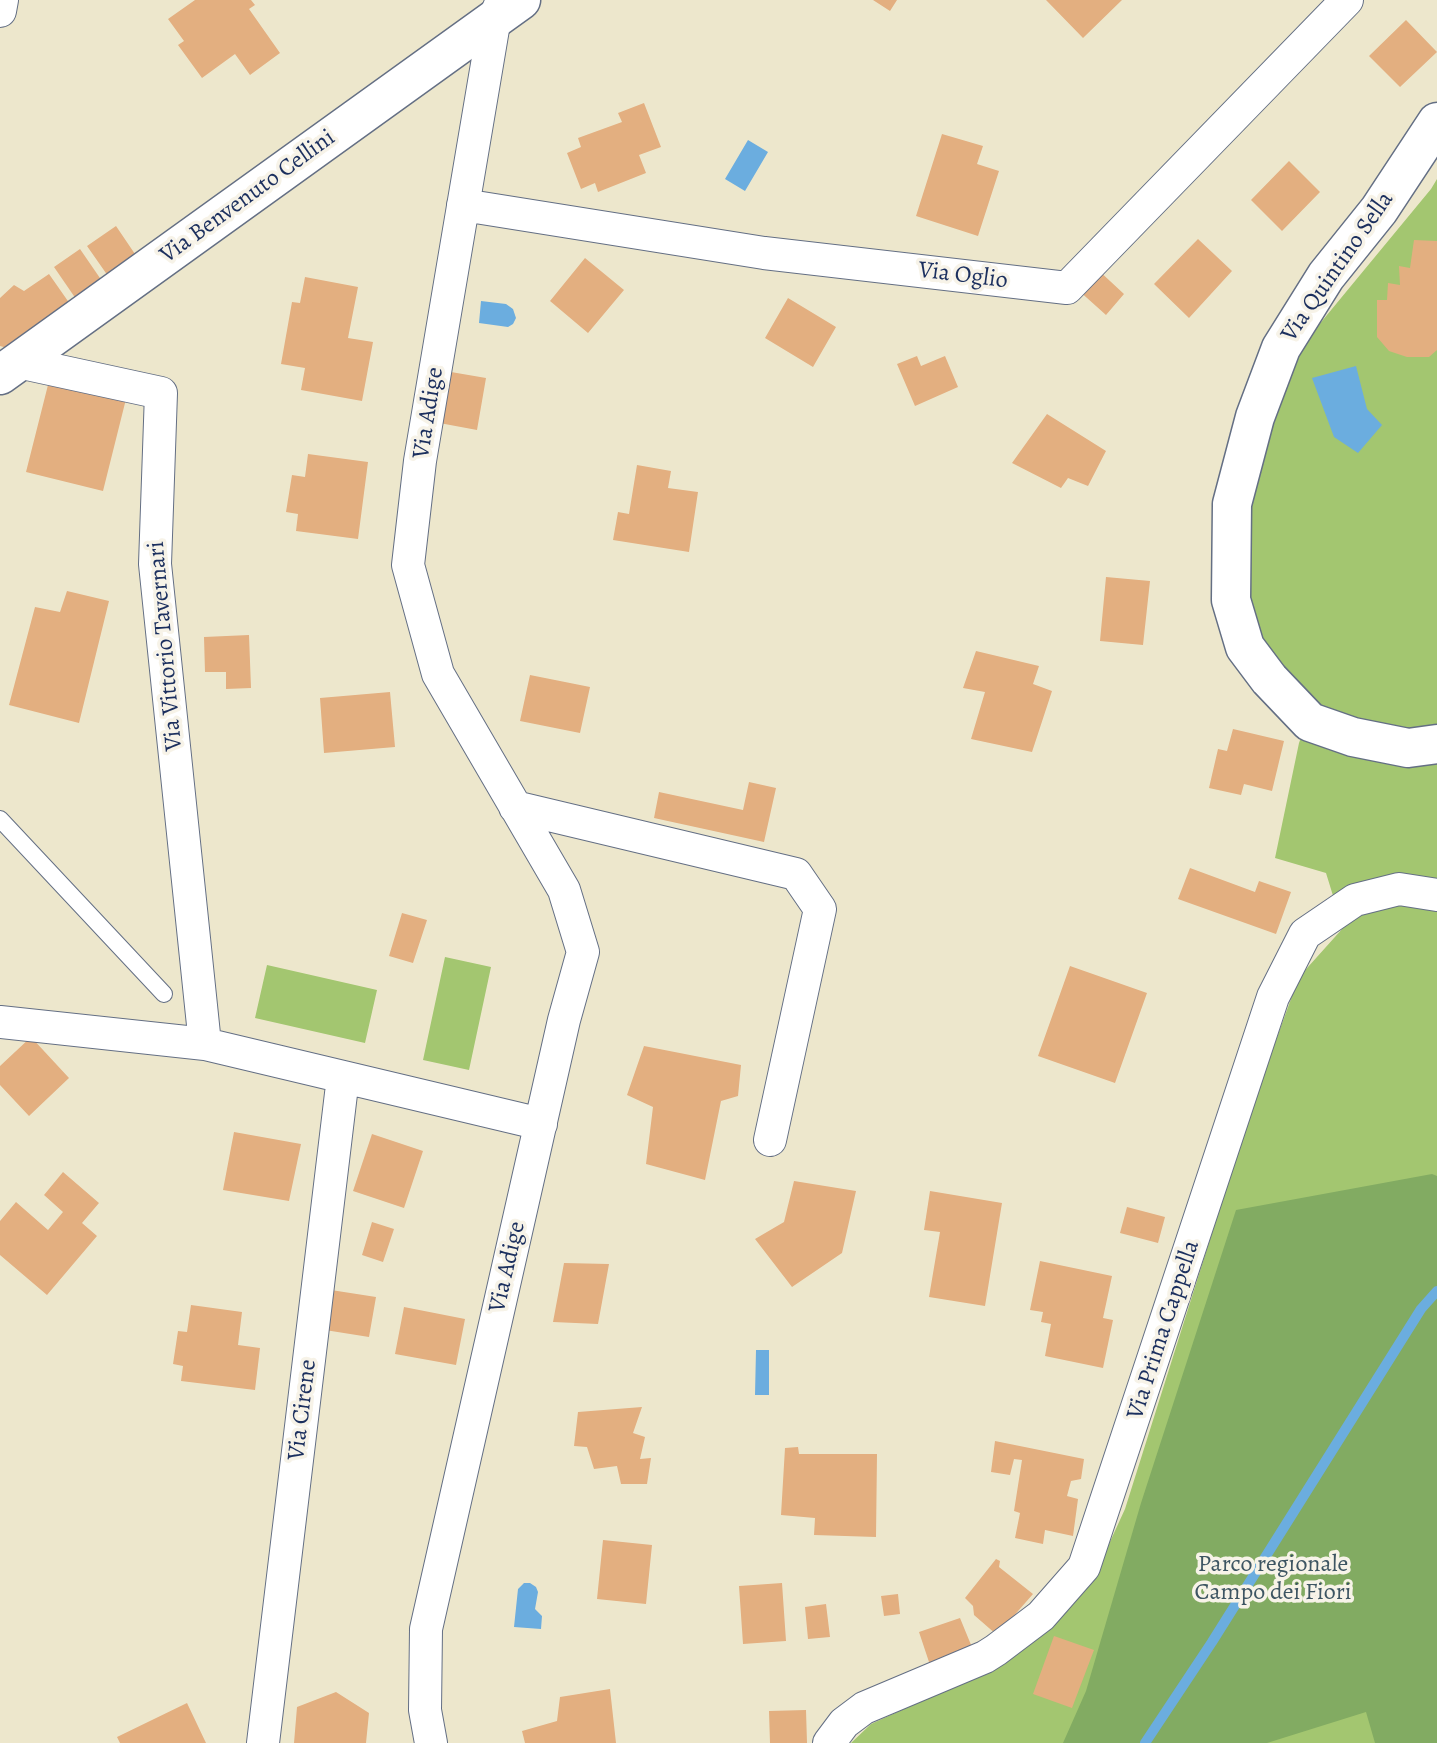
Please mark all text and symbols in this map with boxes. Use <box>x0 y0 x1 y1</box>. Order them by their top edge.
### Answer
street label: Via Benvenuto Cellini <box>155 124 341 270</box>
street label: Via Quintino Sella <box>1276 186 1400 348</box>
street label: Via Oglio <box>917 256 1009 296</box>
street label: Via Adige <box>408 365 450 461</box>
street label: Via Vittorio Tavernari <box>142 540 190 752</box>
street label: Via Adige <box>484 1219 532 1315</box>
street label: Via Prima Cappella <box>1121 1237 1207 1423</box>
street label: Via Cirene <box>283 1358 323 1462</box>
park label: Parco regionale Campo dei Fiori <box>1194 1551 1352 1607</box>

